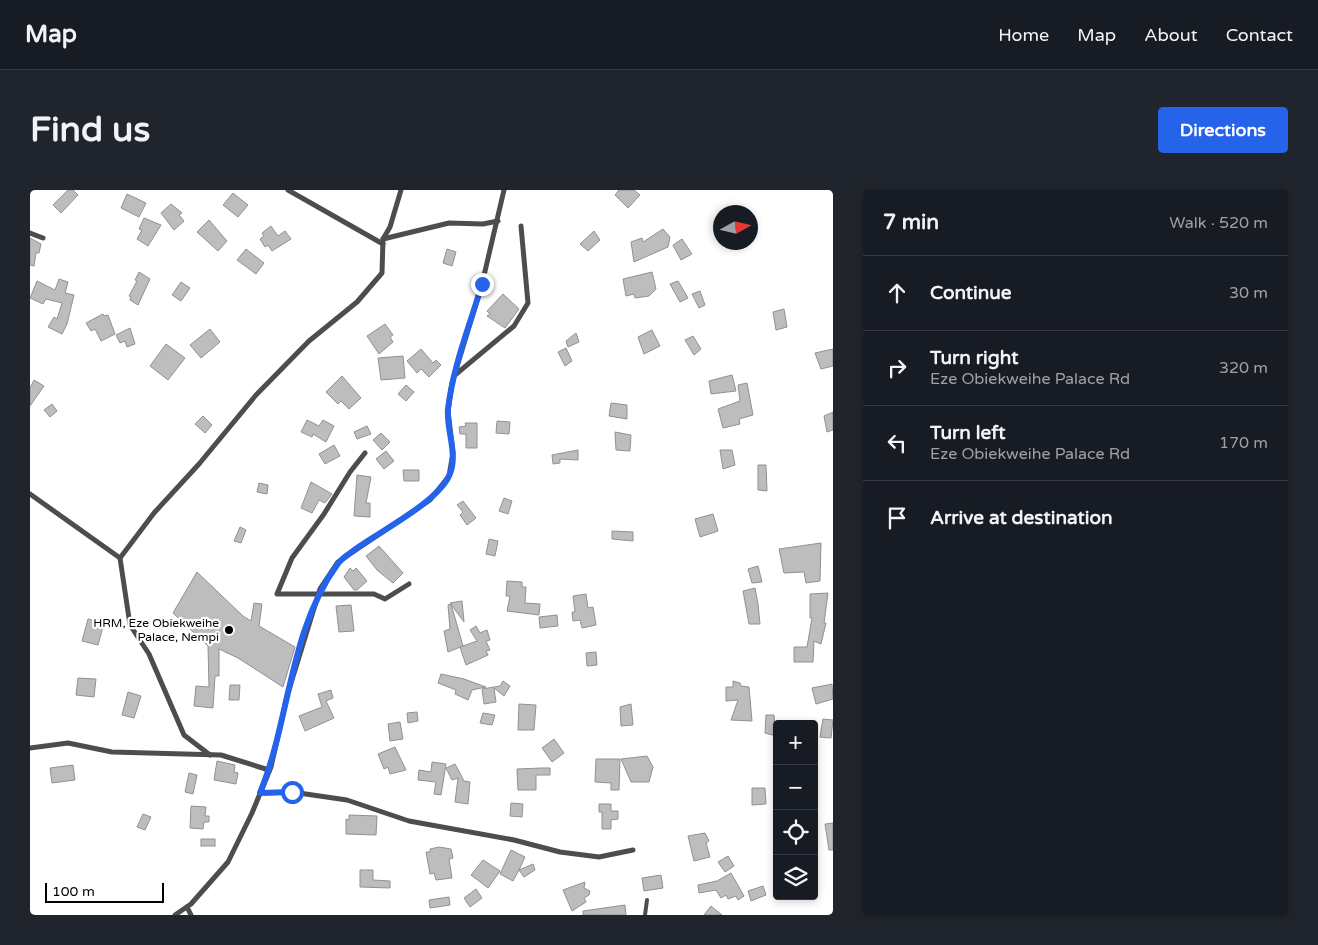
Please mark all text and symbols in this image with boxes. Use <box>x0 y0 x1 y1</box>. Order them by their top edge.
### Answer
text: Map <box>25 20 77 49</box>
text: Home <box>998 24 1049 46</box>
text: Map <box>1077 24 1116 46</box>
text: About <box>1144 24 1198 46</box>
text: Contact <box>1226 24 1293 46</box>
button: Directions <box>1158 107 1288 153</box>
text: Find us <box>30 109 150 151</box>
north arrow <box>713 205 758 250</box>
text: 7 min <box>883 210 939 235</box>
text: Walk · 520 m <box>1169 213 1268 233</box>
route end <box>471 273 494 296</box>
icon: ahead <box>883 279 911 307</box>
text: Continue <box>930 282 1012 304</box>
text: 30 m <box>1229 283 1268 303</box>
text: Turn right <box>930 347 1018 369</box>
icon: right <box>883 354 911 382</box>
text: 320 m <box>1219 358 1268 378</box>
text: Eze Obiekweihe Palace Rd <box>930 369 1130 389</box>
text: Turn left <box>930 422 1006 444</box>
icon: left <box>883 429 911 457</box>
text: 170 m <box>1219 433 1268 453</box>
text: Eze Obiekweihe Palace Rd <box>930 444 1130 464</box>
icon: arrive <box>883 504 911 532</box>
text: Arrive at destination <box>930 507 1113 529</box>
place label: HRM, Eze Obiekweihe Palace, Nempi <box>93 616 219 644</box>
marker: HRM, Eze Obiekweihe Palace, Nempi <box>223 624 235 636</box>
map controls <box>773 720 818 900</box>
button: + <box>773 720 818 765</box>
button: − <box>773 765 818 810</box>
route start <box>281 781 304 804</box>
button: locate <box>773 810 818 855</box>
button: layers <box>773 855 818 900</box>
scale bar <box>45 880 164 903</box>
text: 100 m <box>52 883 95 900</box>

